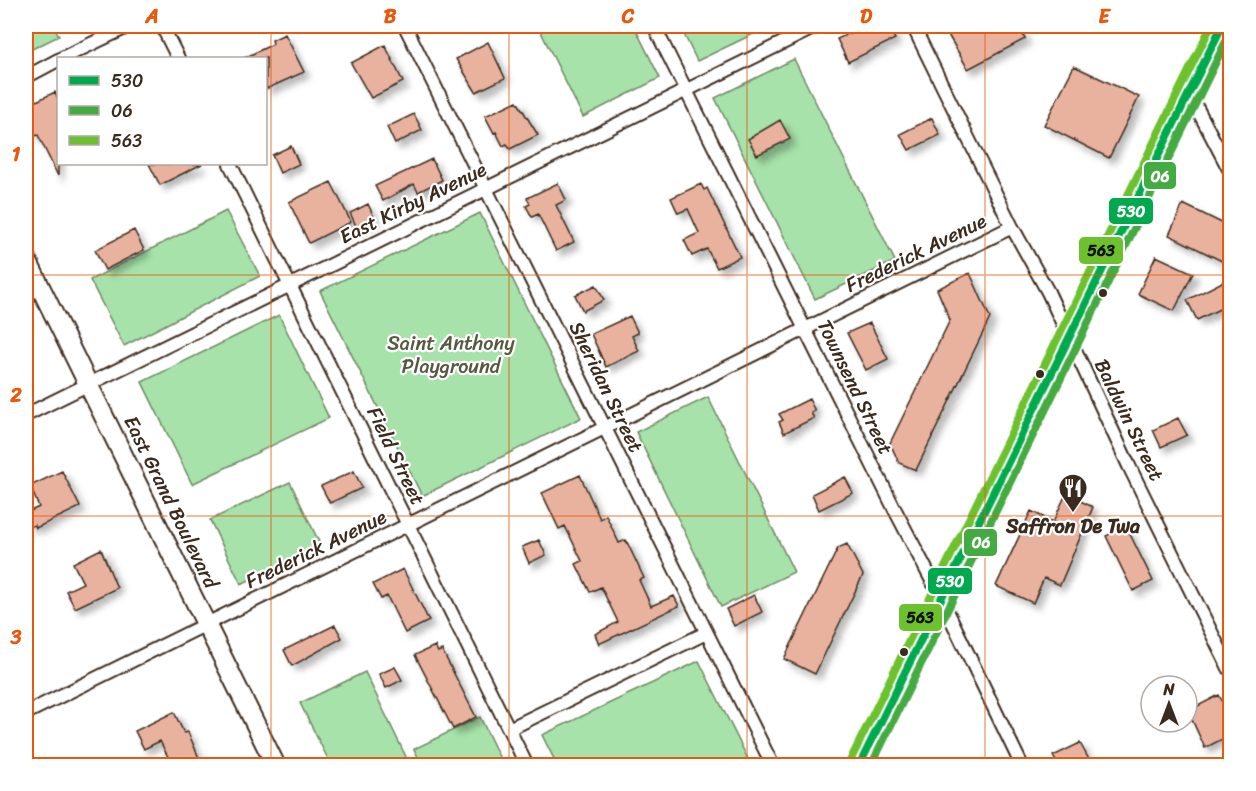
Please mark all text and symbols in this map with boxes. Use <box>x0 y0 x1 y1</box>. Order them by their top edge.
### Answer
text: A <box>144 0 159 34</box>
text: B <box>384 0 397 34</box>
text: C <box>621 0 635 34</box>
text: D <box>860 0 873 34</box>
text: E <box>1098 0 1111 34</box>
legend <box>57 57 267 165</box>
text: 530 <box>111 65 143 97</box>
text: 06 <box>111 95 133 127</box>
text: 563 <box>111 125 142 157</box>
text: 1 <box>12 137 21 172</box>
street label: East Kirby Avenue <box>333 152 493 254</box>
line badge: 06 <box>1143 161 1177 190</box>
text: 06 <box>1150 162 1170 191</box>
line badge: 530 <box>1108 197 1154 225</box>
text: 530 <box>1117 197 1145 226</box>
street label: Frederick Avenue <box>839 203 993 302</box>
line badge: 563 <box>1078 236 1124 265</box>
text: 563 <box>1087 236 1115 265</box>
unlabelled marker <box>1097 287 1109 299</box>
street label: Townsend Street <box>807 313 903 461</box>
street label: Sheridan Street <box>559 315 653 459</box>
park label: Saint Anthony Playground <box>387 326 515 384</box>
street label: Baldwin Street <box>1084 353 1174 487</box>
unlabelled marker <box>1034 368 1046 380</box>
text: 2 <box>9 378 22 413</box>
street label: Field Street <box>357 401 435 512</box>
street label: East Grand Boulevard <box>114 409 229 596</box>
restaurant icon: Saffron De Twa <box>1057 472 1089 514</box>
street label: Frederick Avenue <box>239 499 393 598</box>
place label: Saffron De Twa <box>1005 509 1140 544</box>
line badge: 06 <box>963 528 998 557</box>
text: 06 <box>971 528 991 557</box>
line badge: 530 <box>927 567 973 595</box>
text: 530 <box>936 567 964 596</box>
line badge: 563 <box>898 603 943 632</box>
text: 563 <box>906 603 934 632</box>
text: 3 <box>10 620 22 655</box>
unlabelled marker <box>898 646 910 658</box>
north arrow <box>1139 674 1199 734</box>
text: N <box>1162 675 1175 704</box>

